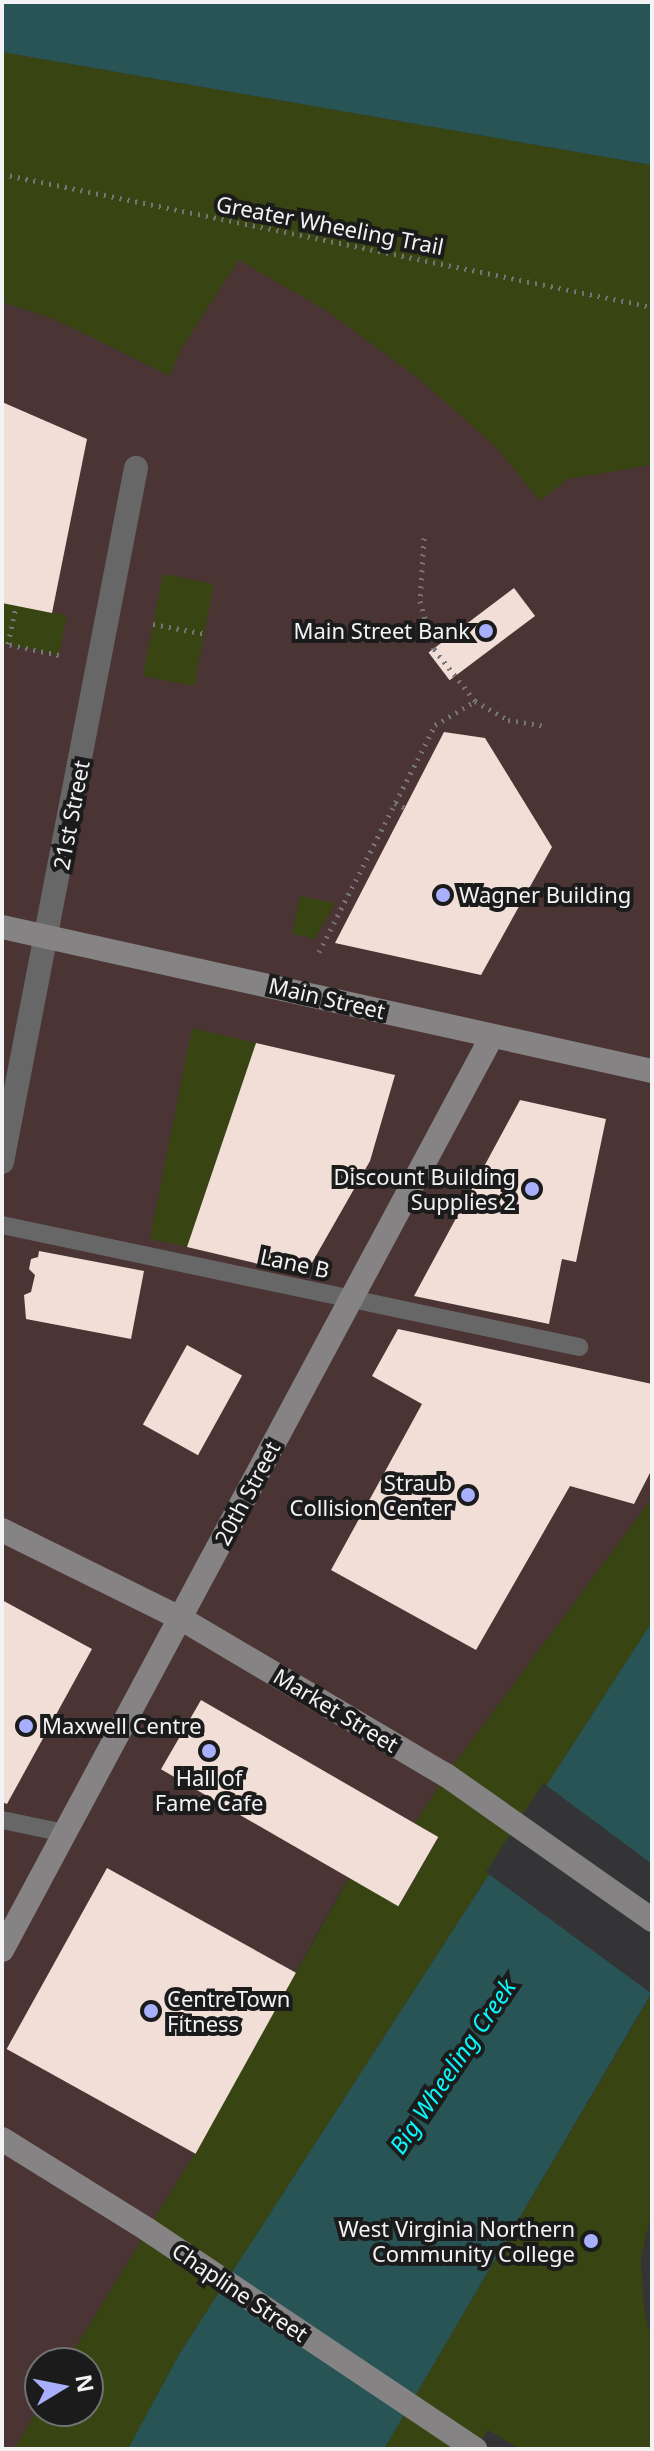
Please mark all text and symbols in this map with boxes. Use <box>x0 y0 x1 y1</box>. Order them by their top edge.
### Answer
street label: Greater Wheeling Trail <box>214 190 446 260</box>
place label: Main Street Bank <box>294 618 470 644</box>
marker: Main Street Bank <box>477 622 495 640</box>
street label: 21st Street <box>47 758 95 872</box>
place label: Wagner Building <box>459 882 631 908</box>
marker: Wagner Building <box>434 886 452 904</box>
street label: Main Street <box>266 972 388 1024</box>
place label: Discount Building Supplies 2 <box>333 1163 516 1214</box>
marker: Discount Building Supplies 2 <box>523 1180 541 1198</box>
street label: Lane B <box>258 1243 332 1283</box>
street label: 20th Street <box>209 1437 285 1549</box>
place label: Straub Collision Center <box>290 1469 452 1520</box>
marker: Straub Collision Center <box>459 1486 477 1504</box>
street label: Market Street <box>269 1662 403 1758</box>
place label: Maxwell Centre <box>42 1713 202 1739</box>
marker: Maxwell Centre <box>17 1717 35 1735</box>
marker: Hall of Fame Cafe <box>200 1742 218 1760</box>
place label: Hall of Fame Cafe <box>155 1764 263 1816</box>
water label: Big Wheeling Creek <box>383 1973 521 2159</box>
place label: CentreTown Fitness <box>167 1985 290 2036</box>
marker: CentreTown Fitness <box>142 2002 160 2020</box>
place label: West Virginia Northern Community College <box>338 2215 575 2266</box>
marker: West Virginia Northern Community College <box>582 2232 600 2250</box>
street label: Chapline Street <box>167 2237 313 2347</box>
north arrow <box>24 2347 104 2427</box>
text: N <box>69 2372 102 2395</box>

